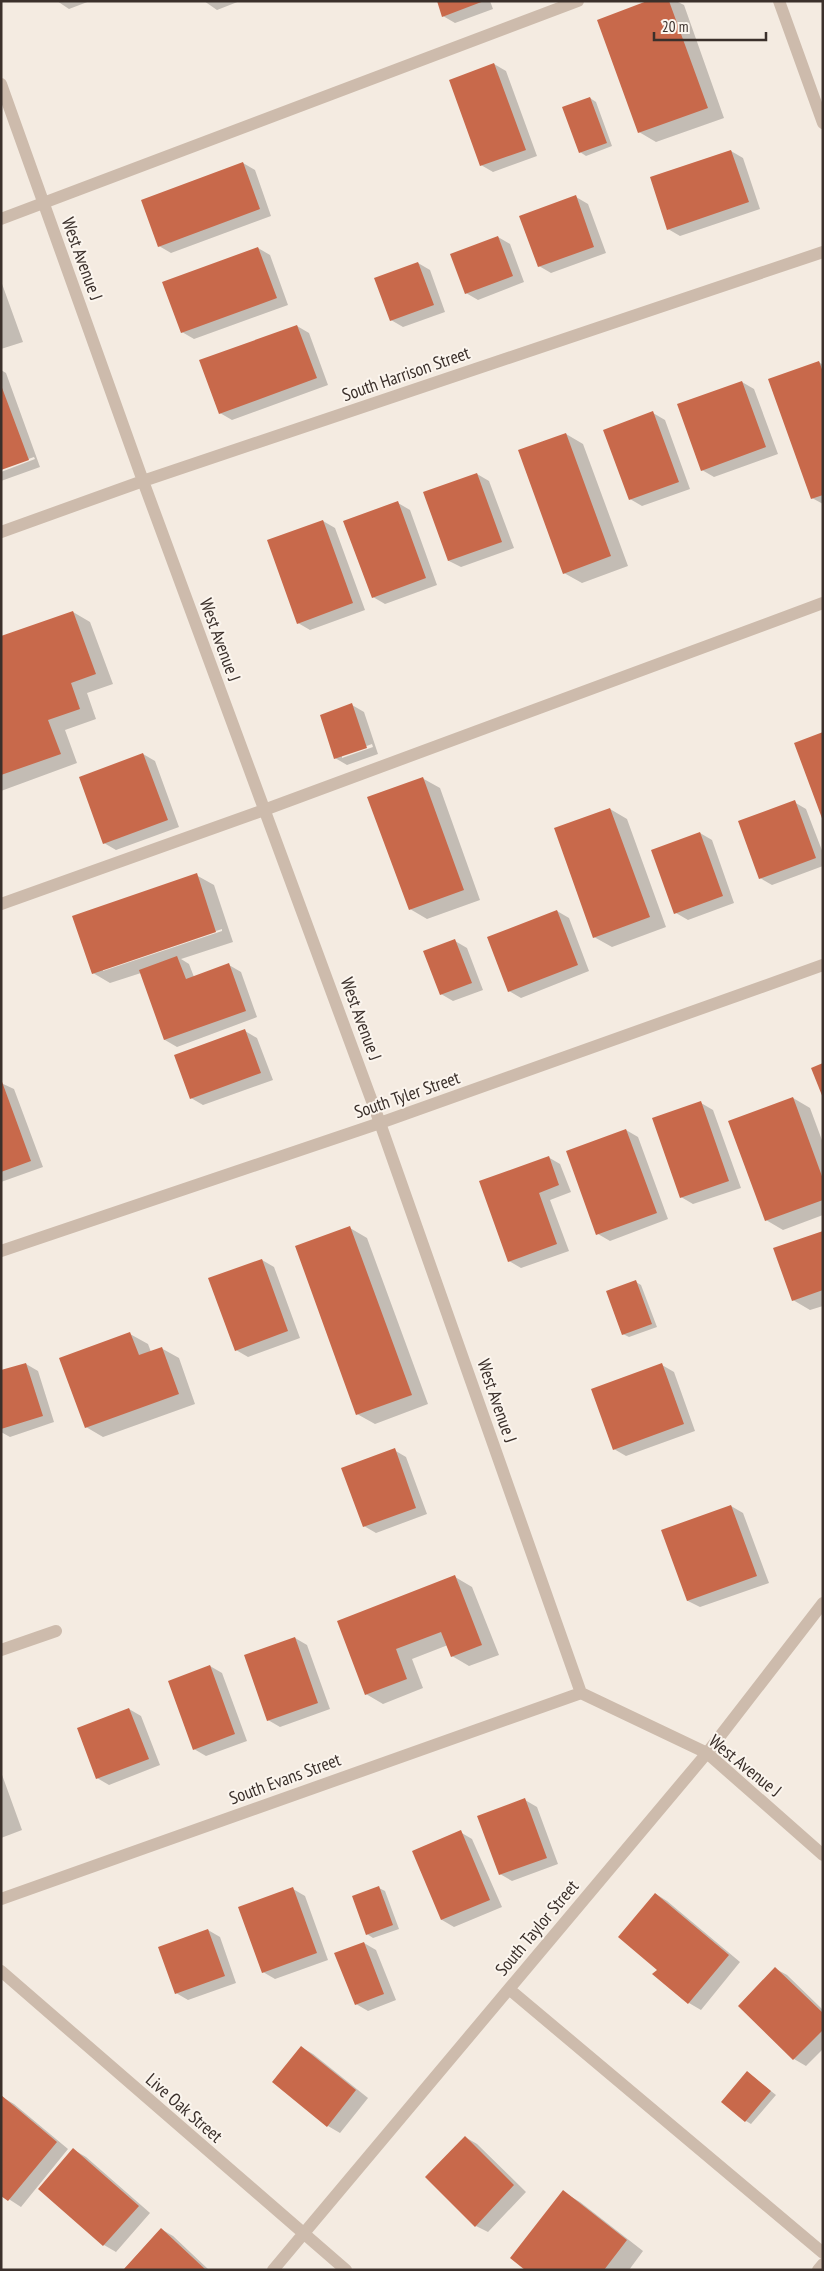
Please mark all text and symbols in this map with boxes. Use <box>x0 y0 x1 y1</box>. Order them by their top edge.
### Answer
scale bar <box>654 10 766 42</box>
text: 20 m <box>662 17 688 36</box>
street label: West Avenue J <box>57 214 108 304</box>
street label: South Harrison Street <box>339 341 473 406</box>
street label: West Avenue J <box>195 595 246 685</box>
street label: West Avenue J <box>336 974 387 1064</box>
street label: South Tyler Street <box>351 1066 463 1123</box>
street label: West Avenue J <box>472 1356 522 1446</box>
street label: West Avenue J <box>704 1729 786 1802</box>
street label: South Evans Street <box>226 1748 344 1809</box>
street label: South Taylor Street <box>490 1875 583 1980</box>
street label: Live Oak Street <box>141 2068 227 2147</box>

